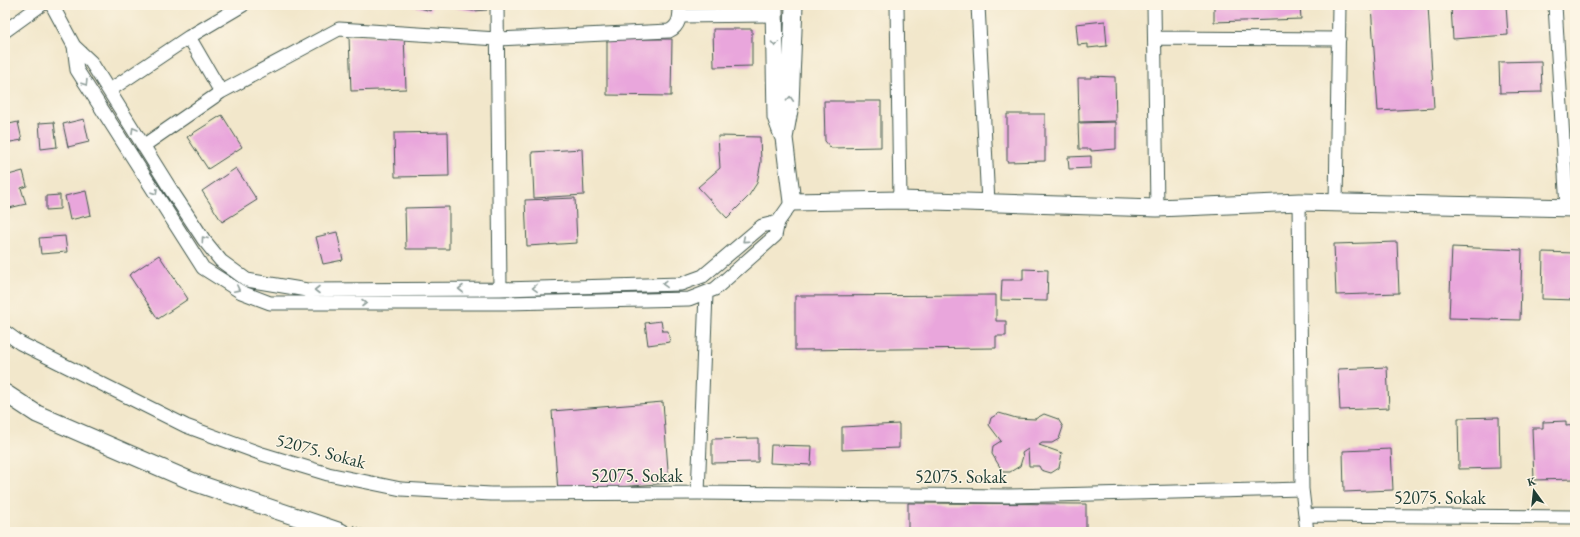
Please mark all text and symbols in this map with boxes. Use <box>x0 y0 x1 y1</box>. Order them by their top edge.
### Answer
one-way arrow <box>771 41 779 47</box>
one-way arrow <box>80 79 88 86</box>
one-way arrow <box>786 96 794 102</box>
one-way arrow <box>131 127 138 134</box>
one-way arrow <box>150 188 157 195</box>
one-way arrow <box>742 236 749 243</box>
one-way arrow <box>202 237 209 244</box>
one-way arrow <box>662 280 668 289</box>
one-way arrow <box>532 284 538 293</box>
one-way arrow <box>233 285 240 292</box>
one-way arrow <box>458 285 464 293</box>
one-way arrow <box>314 286 320 294</box>
one-way arrow <box>361 299 367 307</box>
street label: 52075. Sokak <box>274 428 369 474</box>
street label: 52075. Sokak <box>591 464 684 487</box>
street label: 52075. Sokak <box>915 465 1008 488</box>
north arrow <box>1514 471 1554 511</box>
text: K <box>1526 473 1538 489</box>
street label: 52075. Sokak <box>1394 486 1487 509</box>

